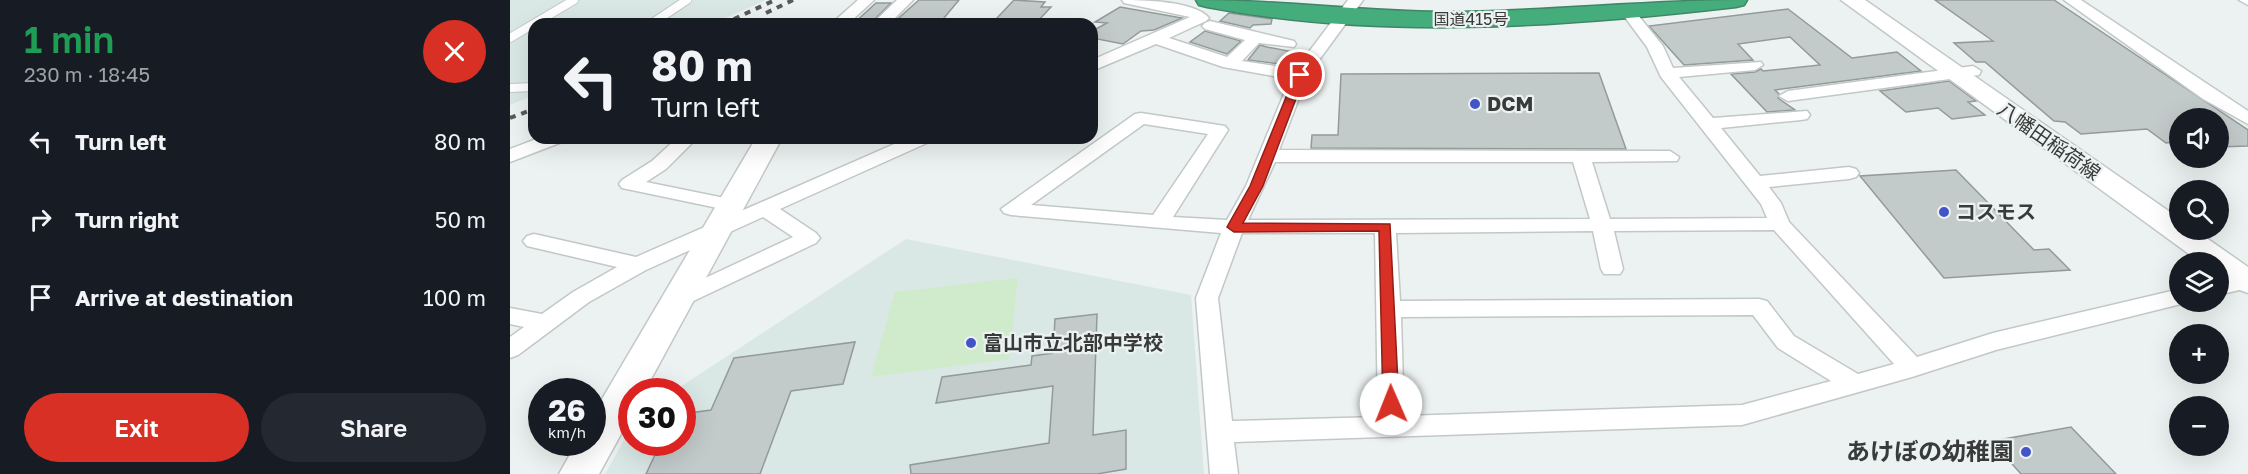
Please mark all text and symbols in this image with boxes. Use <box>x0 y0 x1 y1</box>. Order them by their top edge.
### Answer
street label: 国道415号 <box>1434 9 1508 29</box>
text: 1 min <box>24 18 114 61</box>
button: close <box>423 20 486 83</box>
text: 80 m <box>651 40 752 90</box>
icon: left <box>552 42 630 120</box>
pin <box>1274 49 1325 100</box>
icon: arrive <box>1283 58 1316 91</box>
text: 230 m · 18:45 <box>24 62 150 86</box>
text: Turn left <box>651 91 760 123</box>
place label: DCM <box>1487 91 1533 115</box>
street label: 八幡田稲荷線 <box>1994 96 2106 184</box>
marker: DCM <box>1468 97 1482 111</box>
map controls <box>2169 108 2229 456</box>
button: sound <box>2169 108 2229 168</box>
icon: left <box>24 125 57 158</box>
text: Turn left <box>75 128 166 155</box>
text: 80 m <box>434 128 486 155</box>
button: search <box>2169 180 2229 240</box>
place label: コスモス <box>1956 199 2036 223</box>
icon: right <box>24 203 57 236</box>
marker: コスモス <box>1937 205 1951 219</box>
text: Turn right <box>75 206 179 233</box>
text: 50 m <box>435 206 486 233</box>
button: layers <box>2169 252 2229 312</box>
icon: arrive <box>24 281 57 314</box>
text: Arrive at destination <box>75 284 293 311</box>
text: 100 m <box>423 284 486 311</box>
button: + <box>2169 324 2229 384</box>
place label: 富山市立北部中学校 <box>983 330 1163 354</box>
marker: 富山市立北部中学校 <box>964 336 978 350</box>
position arrow <box>1359 372 1423 436</box>
speed limit sign: 30 <box>618 378 696 456</box>
text: 26 <box>548 392 586 428</box>
button: Exit <box>24 393 249 462</box>
button: Share <box>261 393 486 462</box>
button: − <box>2169 396 2229 456</box>
text: km/h <box>548 423 586 441</box>
place label: あけぼの幼稚園 <box>1846 436 2014 465</box>
marker: あけぼの幼稚園 <box>2019 445 2033 459</box>

